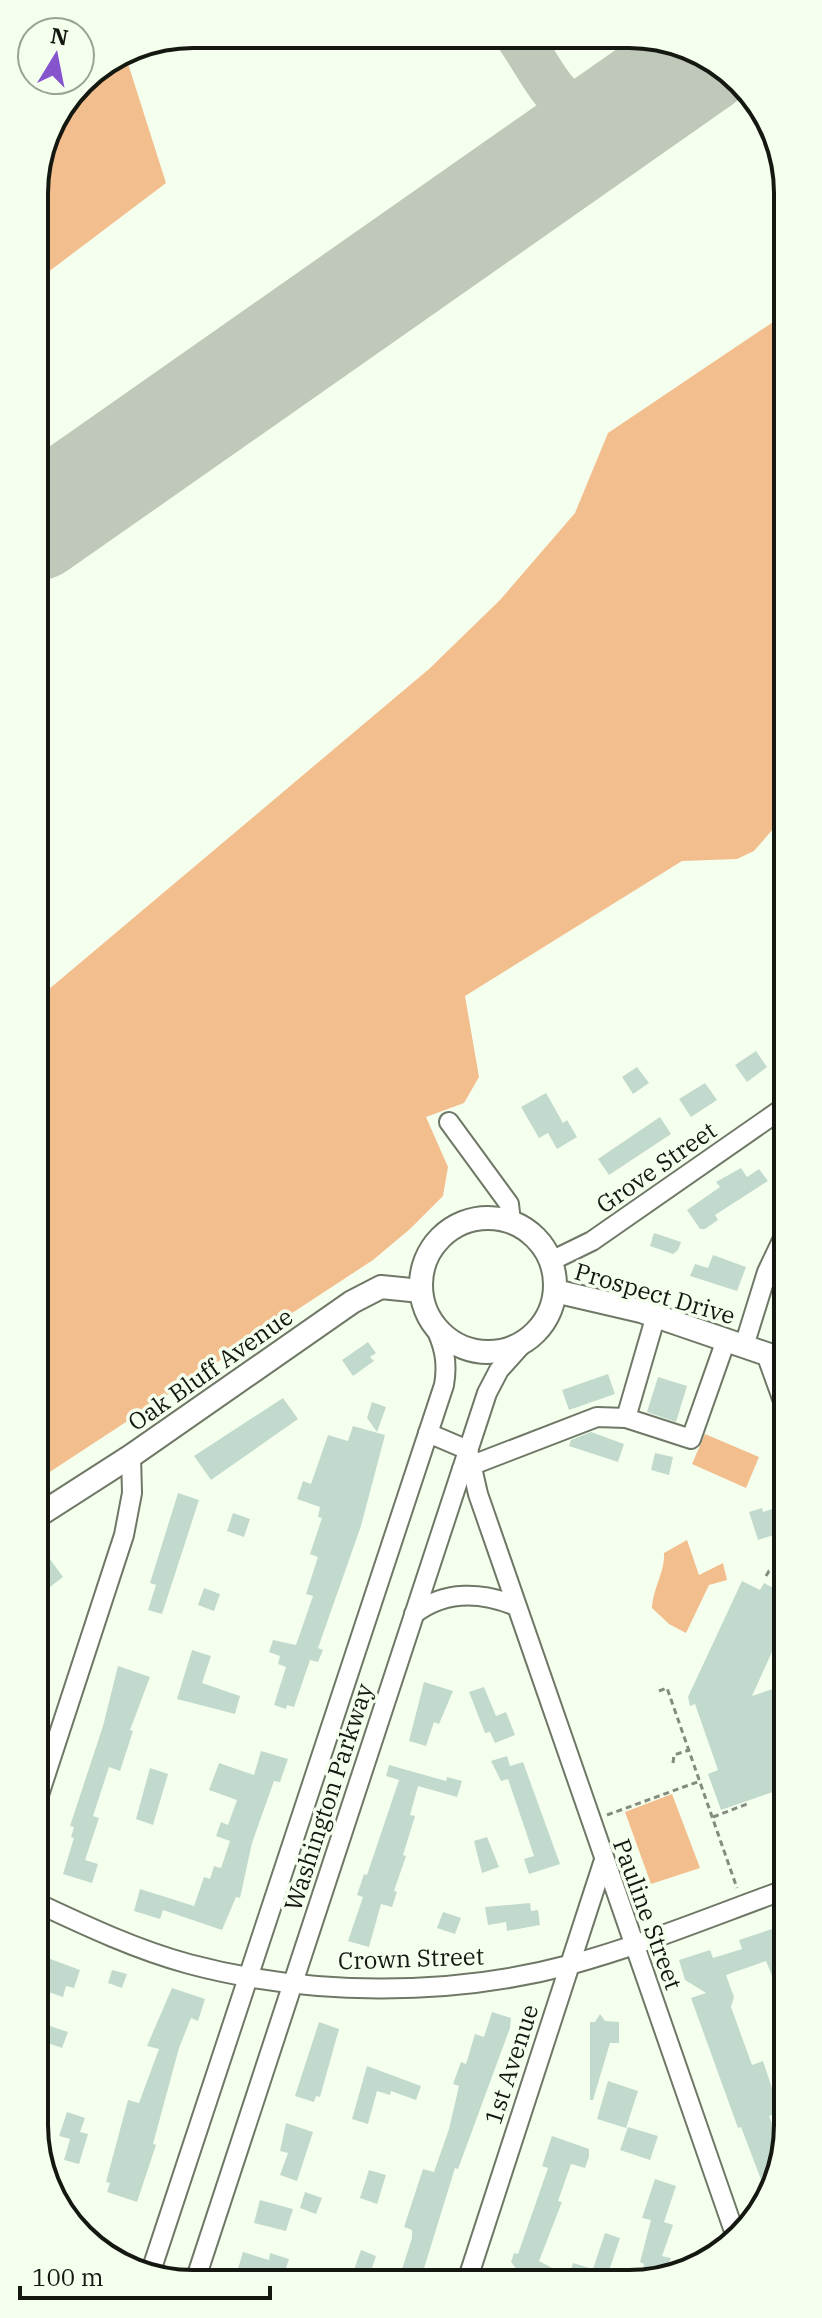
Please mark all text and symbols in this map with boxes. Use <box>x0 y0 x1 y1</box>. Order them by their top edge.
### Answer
north arrow <box>16 16 96 96</box>
text: N <box>48 20 71 52</box>
street label: Grove Street <box>590 1114 722 1220</box>
street label: Prospect Drive <box>571 1255 739 1331</box>
street label: Oak Bluff Avenue <box>121 1300 299 1438</box>
street label: Washington Parkway <box>276 1679 380 1915</box>
street label: Pauline Street <box>606 1834 690 1994</box>
street label: Crown Street <box>337 1939 485 1977</box>
street label: 1st Avenue <box>477 2000 545 2128</box>
scale bar <box>20 2250 270 2300</box>
text: 100 m <box>32 2261 104 2293</box>

